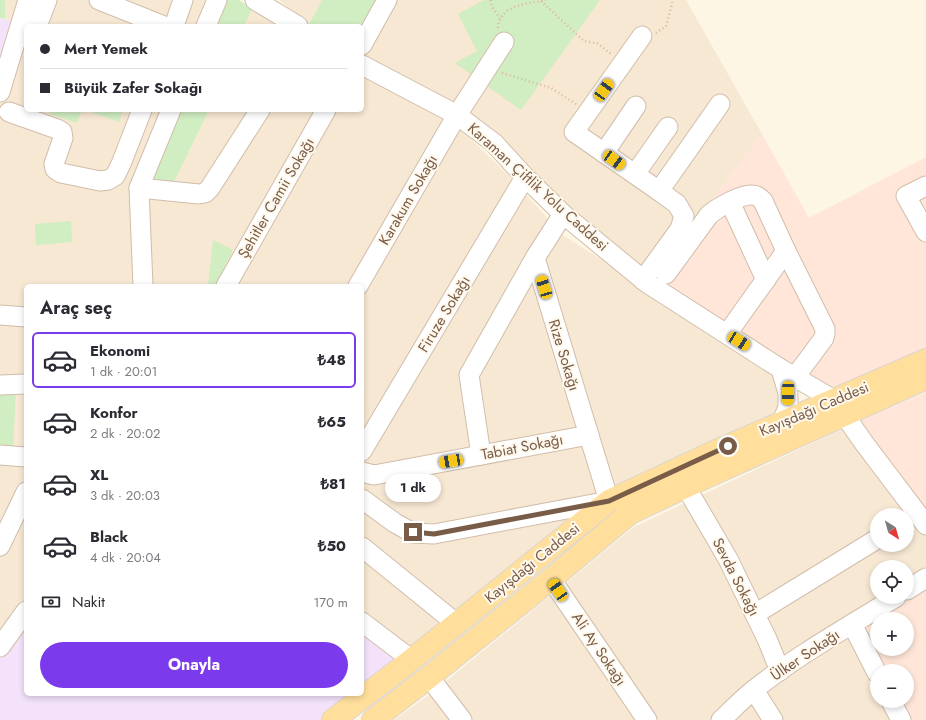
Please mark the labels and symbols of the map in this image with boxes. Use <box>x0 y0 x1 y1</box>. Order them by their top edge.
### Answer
car <box>592 77 616 103</box>
street label: Karaman Çiftlik Yolu Caddesi <box>463 118 613 256</box>
street label: Şehitler Camii Sokağı <box>232 133 320 263</box>
car <box>601 148 627 172</box>
street label: Karakum Sokağı <box>373 151 443 249</box>
street label: Firuze Sokağı <box>412 271 476 357</box>
car <box>535 274 553 300</box>
street label: Rize Sokağı <box>543 316 585 394</box>
car <box>726 330 752 352</box>
street label: Kayışdağı Caddesi <box>756 376 872 442</box>
car <box>782 381 794 405</box>
street label: Tabiat Sokağı <box>479 428 565 466</box>
route start <box>719 437 737 455</box>
car <box>438 453 464 469</box>
callout: 1 dk <box>385 474 441 502</box>
north arrow <box>870 508 914 552</box>
street label: Kayışdağı Caddesi <box>480 518 584 608</box>
route end <box>404 523 422 541</box>
street label: Sevda Sokağı <box>707 534 765 620</box>
car <box>546 577 570 603</box>
street label: Ali Ay Sokağı <box>566 608 632 690</box>
street label: Ülker Sokağı <box>766 624 844 686</box>

